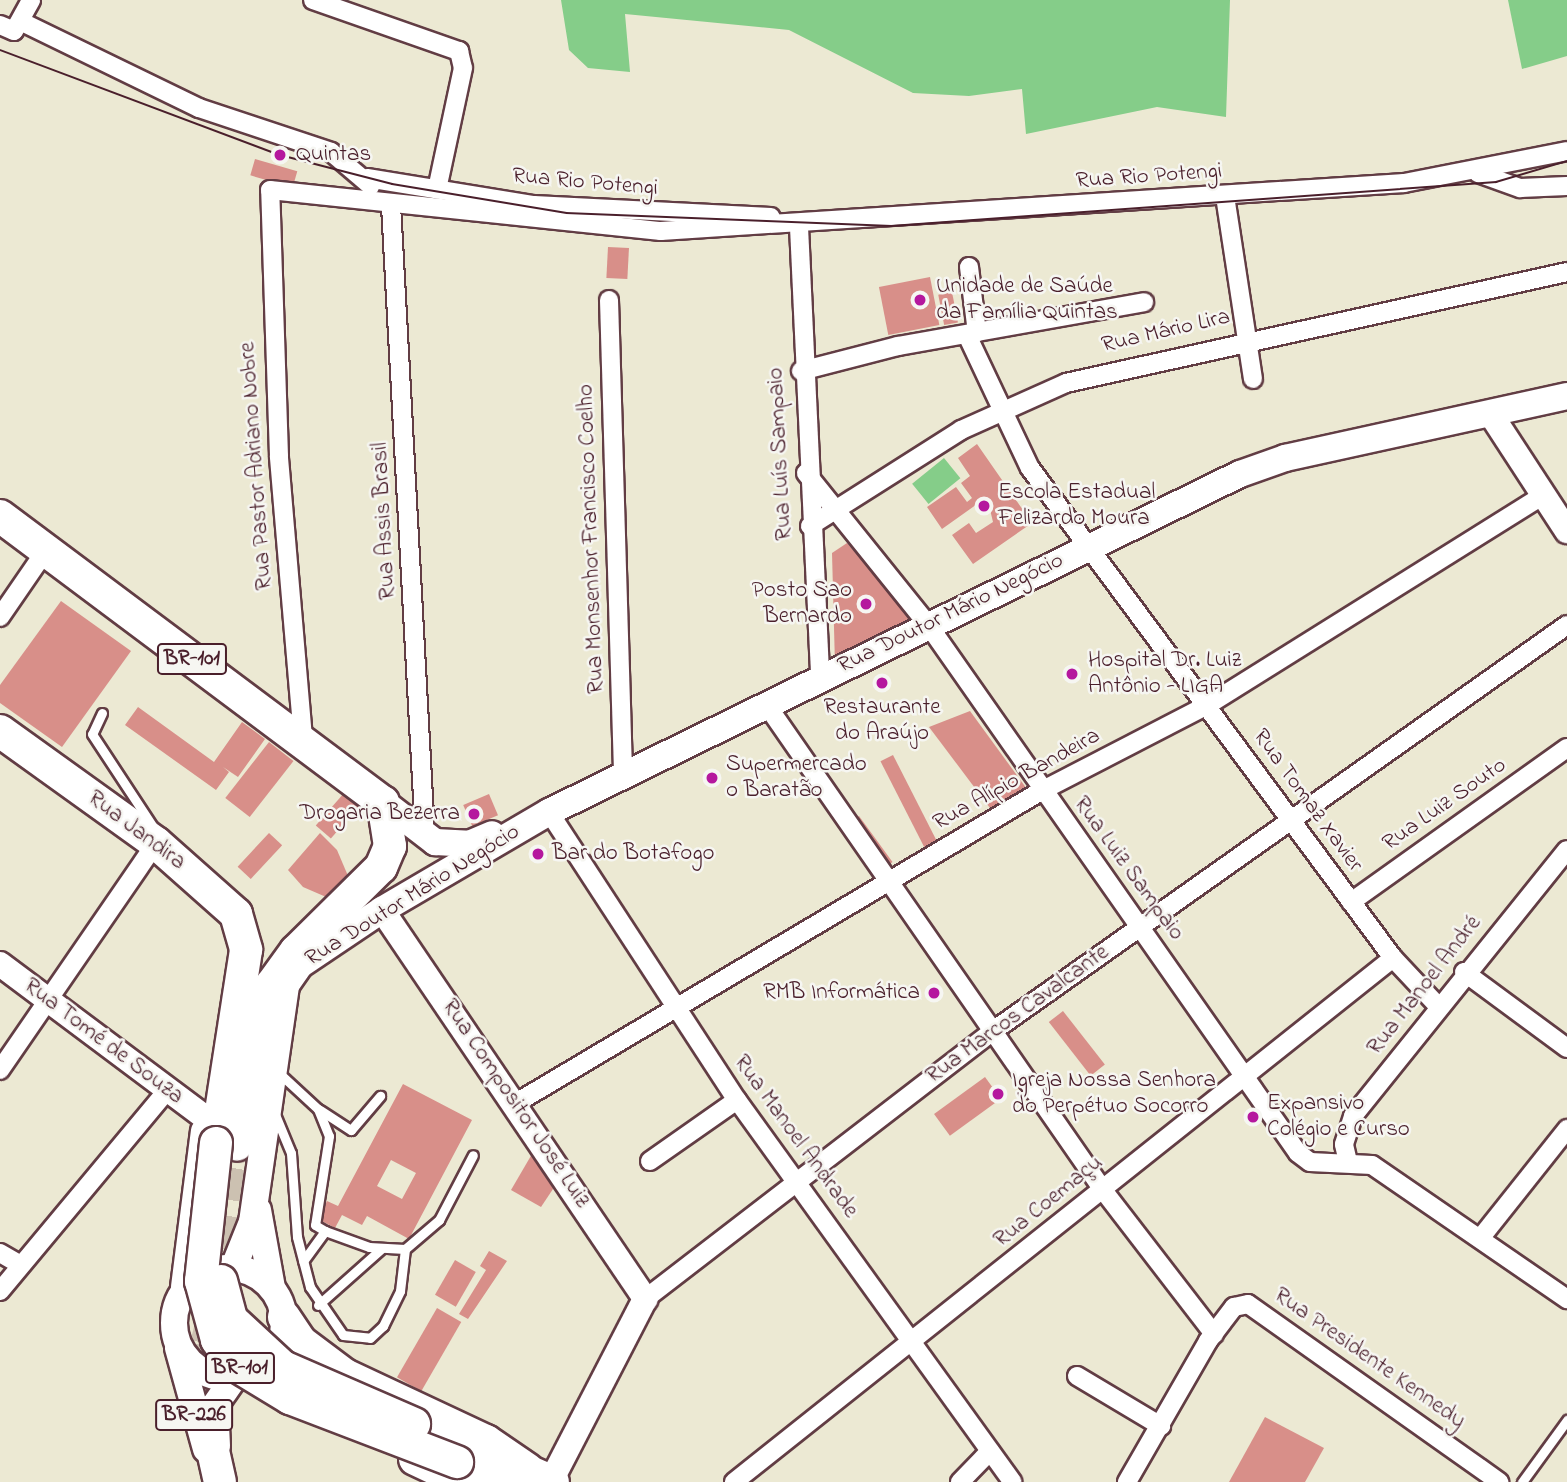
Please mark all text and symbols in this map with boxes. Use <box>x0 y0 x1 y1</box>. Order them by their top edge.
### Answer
place label: Quintas <box>296 141 371 169</box>
marker: Quintas <box>270 145 290 165</box>
street label: Rua Rio Potengi <box>1075 158 1223 196</box>
street label: Rua Rio Potengi <box>511 163 659 203</box>
place label: Unidade de Saúde da Família Quintas <box>936 273 1118 327</box>
marker: Unidade de Saúde da Família Quintas <box>910 290 930 310</box>
street label: Rua Mário Lira <box>1099 304 1233 360</box>
street label: Rua Pastor Adriano Nobre <box>235 341 279 591</box>
street label: Rua Luís Sampaio <box>763 367 799 541</box>
street label: Rua Monsenhor Francisco Coelho <box>573 384 611 694</box>
street label: Rua Assis Brasil <box>367 441 403 601</box>
place label: Escola Estadual Felizardo Moura <box>998 479 1155 533</box>
marker: Escola Estadual Felizardo Moura <box>976 498 992 514</box>
street label: Rua Doutor Mário Negócio <box>834 547 1068 681</box>
place label: Posto Sao Bernardo <box>752 577 852 631</box>
marker: Posto Sao Bernardo <box>858 596 874 612</box>
road number: BR-101 <box>155 642 229 676</box>
place label: Hospital Dr. Luiz Antônio - LIGA <box>1088 647 1241 701</box>
marker: Hospital Dr. Luiz Antônio - LIGA <box>1062 664 1082 684</box>
marker: Restaurante do Araújo <box>874 675 890 691</box>
place label: Restaurante do Araújo <box>824 694 940 748</box>
street label: Rua Alípio Bandeira <box>929 723 1105 837</box>
street label: Rua Tomaz Xavier <box>1246 724 1368 878</box>
place label: Supermercado o Baratão <box>726 751 867 805</box>
street label: Rua Luiz Souto <box>1378 752 1512 858</box>
marker: Supermercado o Baratão <box>704 770 720 786</box>
street label: Rua Jandira <box>82 785 190 877</box>
street label: Rua Luiz Sampaio <box>1067 792 1189 946</box>
place label: Drogaria Bezerra <box>299 800 460 828</box>
marker: Drogaria Bezerra <box>466 806 482 822</box>
street label: Rua Doutor Mário Negócio <box>301 819 525 973</box>
place label: Bar do Botafogo <box>552 840 715 868</box>
marker: Bar do Botafogo <box>530 846 546 862</box>
street label: Rua Manoel André <box>1362 911 1488 1061</box>
street label: Rua Marcos Cavalcante <box>921 939 1115 1091</box>
street label: Rua Tomé de Souza <box>18 973 188 1111</box>
place label: RMB Informática <box>763 979 920 1007</box>
marker: RMB Informática <box>926 985 942 1001</box>
street label: Rua Compositor José Luiz <box>435 994 595 1214</box>
street label: Rua Manoel Andrade <box>727 1050 863 1224</box>
place label: Igreja Nossa Senhora do Perpétuo Socorro <box>1012 1067 1216 1121</box>
marker: Igreja Nossa Senhora do Perpétuo Socorro <box>990 1086 1006 1102</box>
place label: Expansivo Colégio e Curso <box>1267 1090 1410 1144</box>
marker: Expansivo Colégio e Curso <box>1245 1109 1261 1125</box>
street label: Rua Coemaçu <box>989 1150 1109 1254</box>
street label: Rua Presidente Kennedy <box>1268 1282 1470 1436</box>
road number: BR-101 <box>203 1350 277 1386</box>
road number: BR-226 <box>154 1398 234 1432</box>

